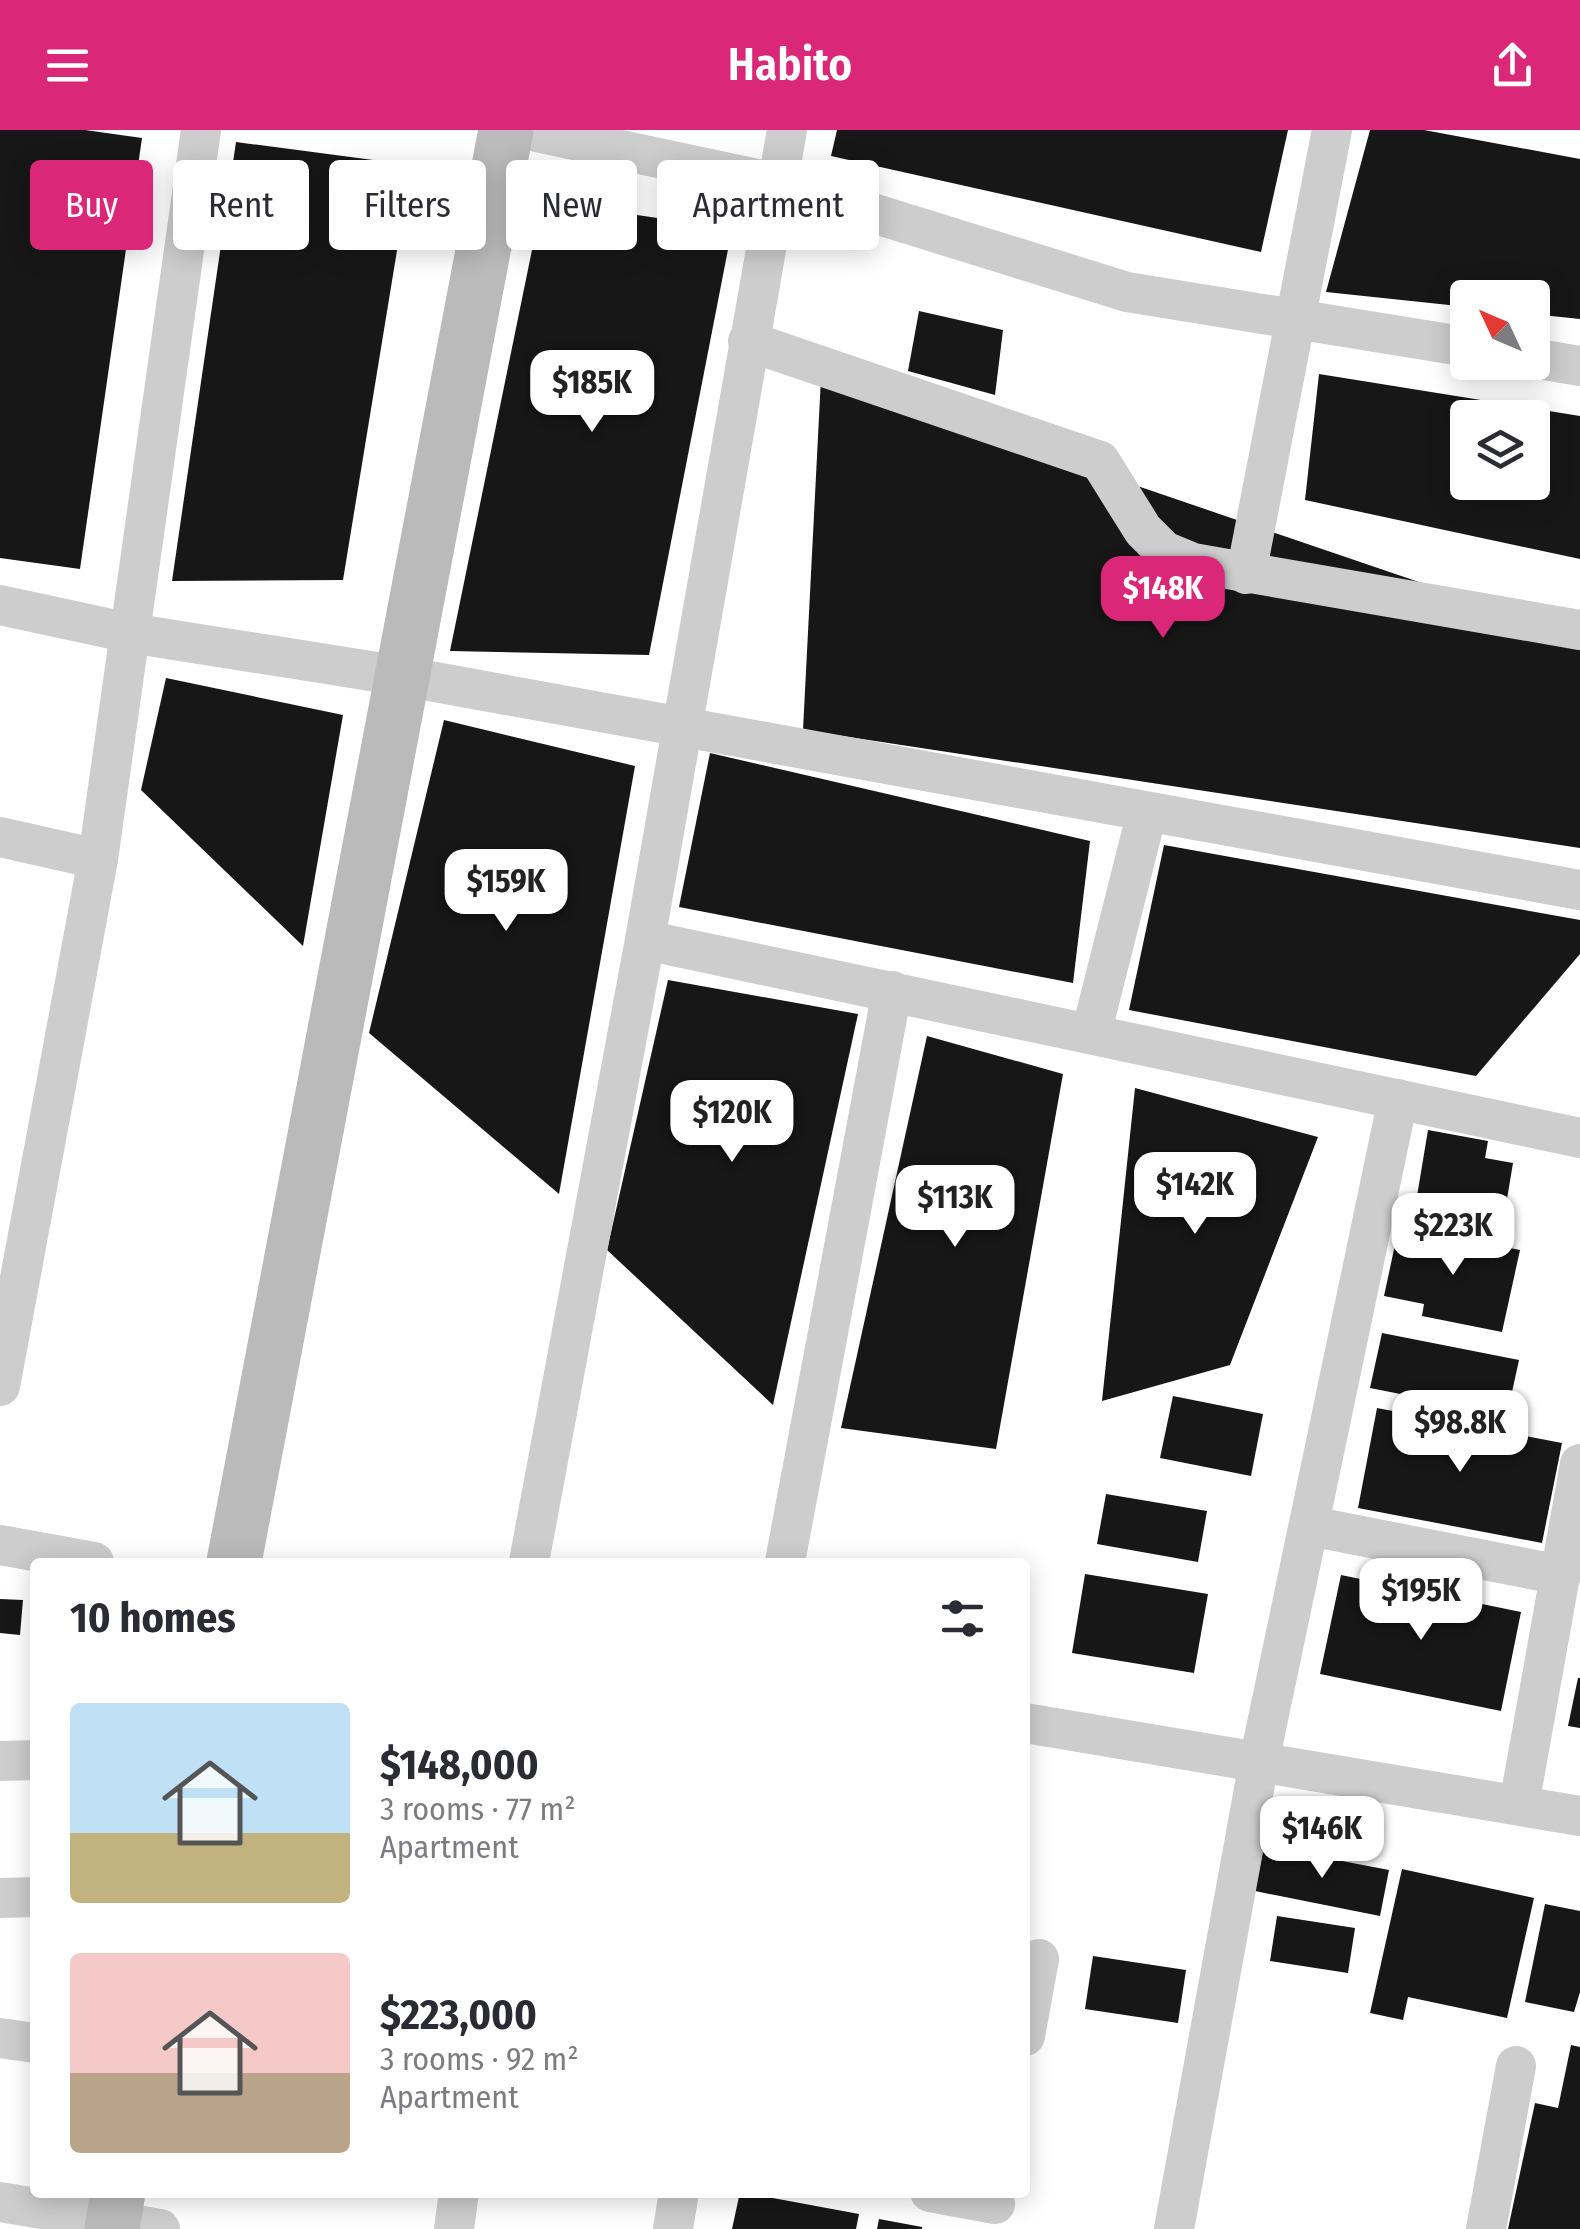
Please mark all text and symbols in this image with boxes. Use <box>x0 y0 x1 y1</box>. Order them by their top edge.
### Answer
icon: menu <box>40 38 95 93</box>
text: Habito <box>728 38 852 92</box>
icon: share <box>1485 38 1540 93</box>
chip: Buy <box>30 160 153 250</box>
chip: Rent <box>173 160 309 250</box>
chip: Filters <box>329 160 486 250</box>
chip: New <box>506 160 637 250</box>
chip: Apartment <box>657 160 879 250</box>
north arrow <box>1450 280 1550 380</box>
map controls <box>1450 280 1550 500</box>
pin: $185K <box>522 350 662 435</box>
text: $185K <box>552 363 632 401</box>
button: layers <box>1450 400 1550 500</box>
pin: $148K <box>1093 556 1233 641</box>
text: $148K <box>1123 569 1203 607</box>
pin: $159K <box>436 849 576 934</box>
text: $159K <box>467 862 545 900</box>
pin: $120K <box>662 1080 802 1165</box>
text: $120K <box>692 1093 772 1131</box>
pin: $142K <box>1125 1152 1265 1237</box>
pin: $113K <box>885 1165 1025 1250</box>
text: $142K <box>1156 1165 1234 1203</box>
text: $113K <box>917 1178 993 1216</box>
pin: $223K <box>1383 1193 1523 1278</box>
text: $223K <box>1414 1206 1492 1244</box>
pin: $98.8K <box>1379 1390 1541 1475</box>
text: $98.8K <box>1414 1403 1506 1441</box>
pin: $195K <box>1351 1558 1491 1643</box>
text: $195K <box>1381 1571 1461 1609</box>
icon: filters <box>935 1591 990 1646</box>
text: 10 homes <box>70 1593 236 1643</box>
text: $148,000 <box>380 1740 539 1790</box>
icon: home <box>150 1743 270 1863</box>
text: 3 rooms · 77 m² <box>380 1790 576 1828</box>
pin: $146K <box>1252 1796 1392 1881</box>
text: $146K <box>1282 1809 1362 1847</box>
text: Apartment <box>380 1828 519 1866</box>
text: $223,000 <box>380 1990 537 2040</box>
icon: home <box>150 1993 270 2113</box>
text: 3 rooms · 92 m² <box>380 2040 579 2078</box>
text: Apartment <box>380 2078 519 2116</box>

